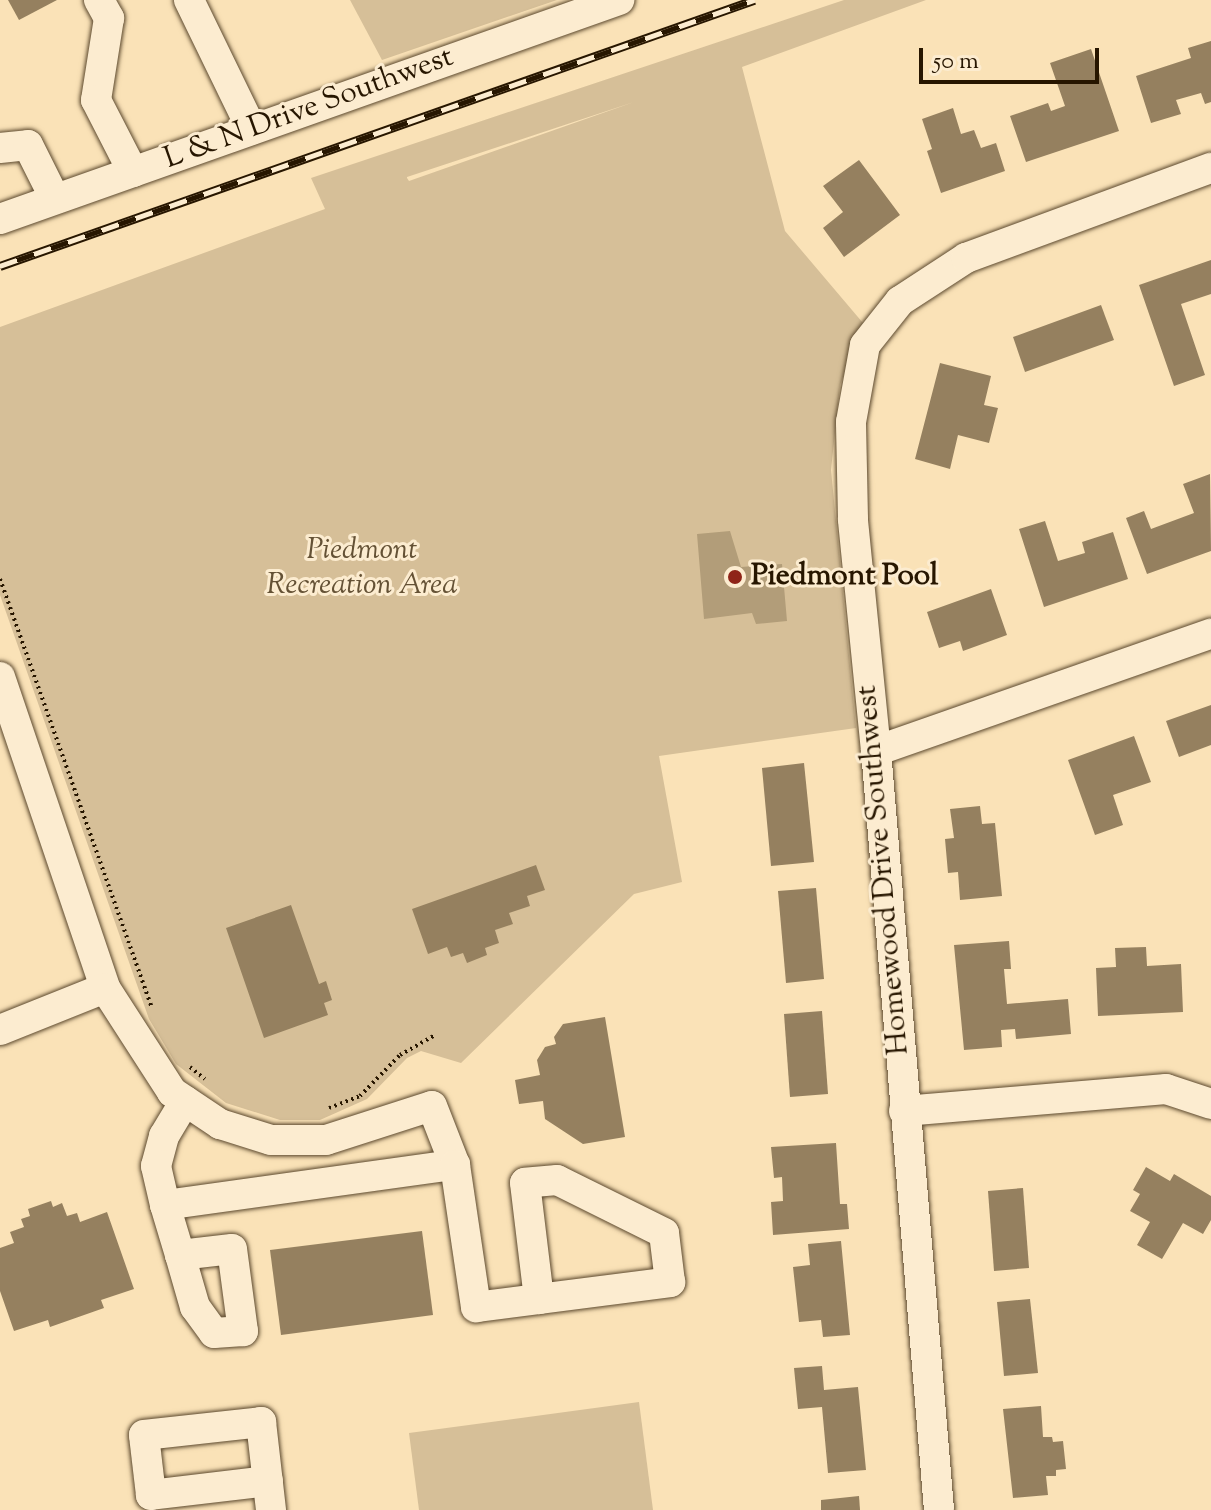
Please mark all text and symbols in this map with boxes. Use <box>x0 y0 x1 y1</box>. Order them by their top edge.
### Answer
scale bar <box>923 32 1103 82</box>
street label: L & N Drive Southwest <box>160 40 458 178</box>
text: 50 m <box>933 45 979 79</box>
park label: Piedmont Recreation Area <box>266 533 458 604</box>
place label: Piedmont Pool <box>751 559 938 595</box>
marker: Piedmont Pool <box>726 568 744 586</box>
street label: Homewood Drive Southwest <box>850 684 918 1056</box>

